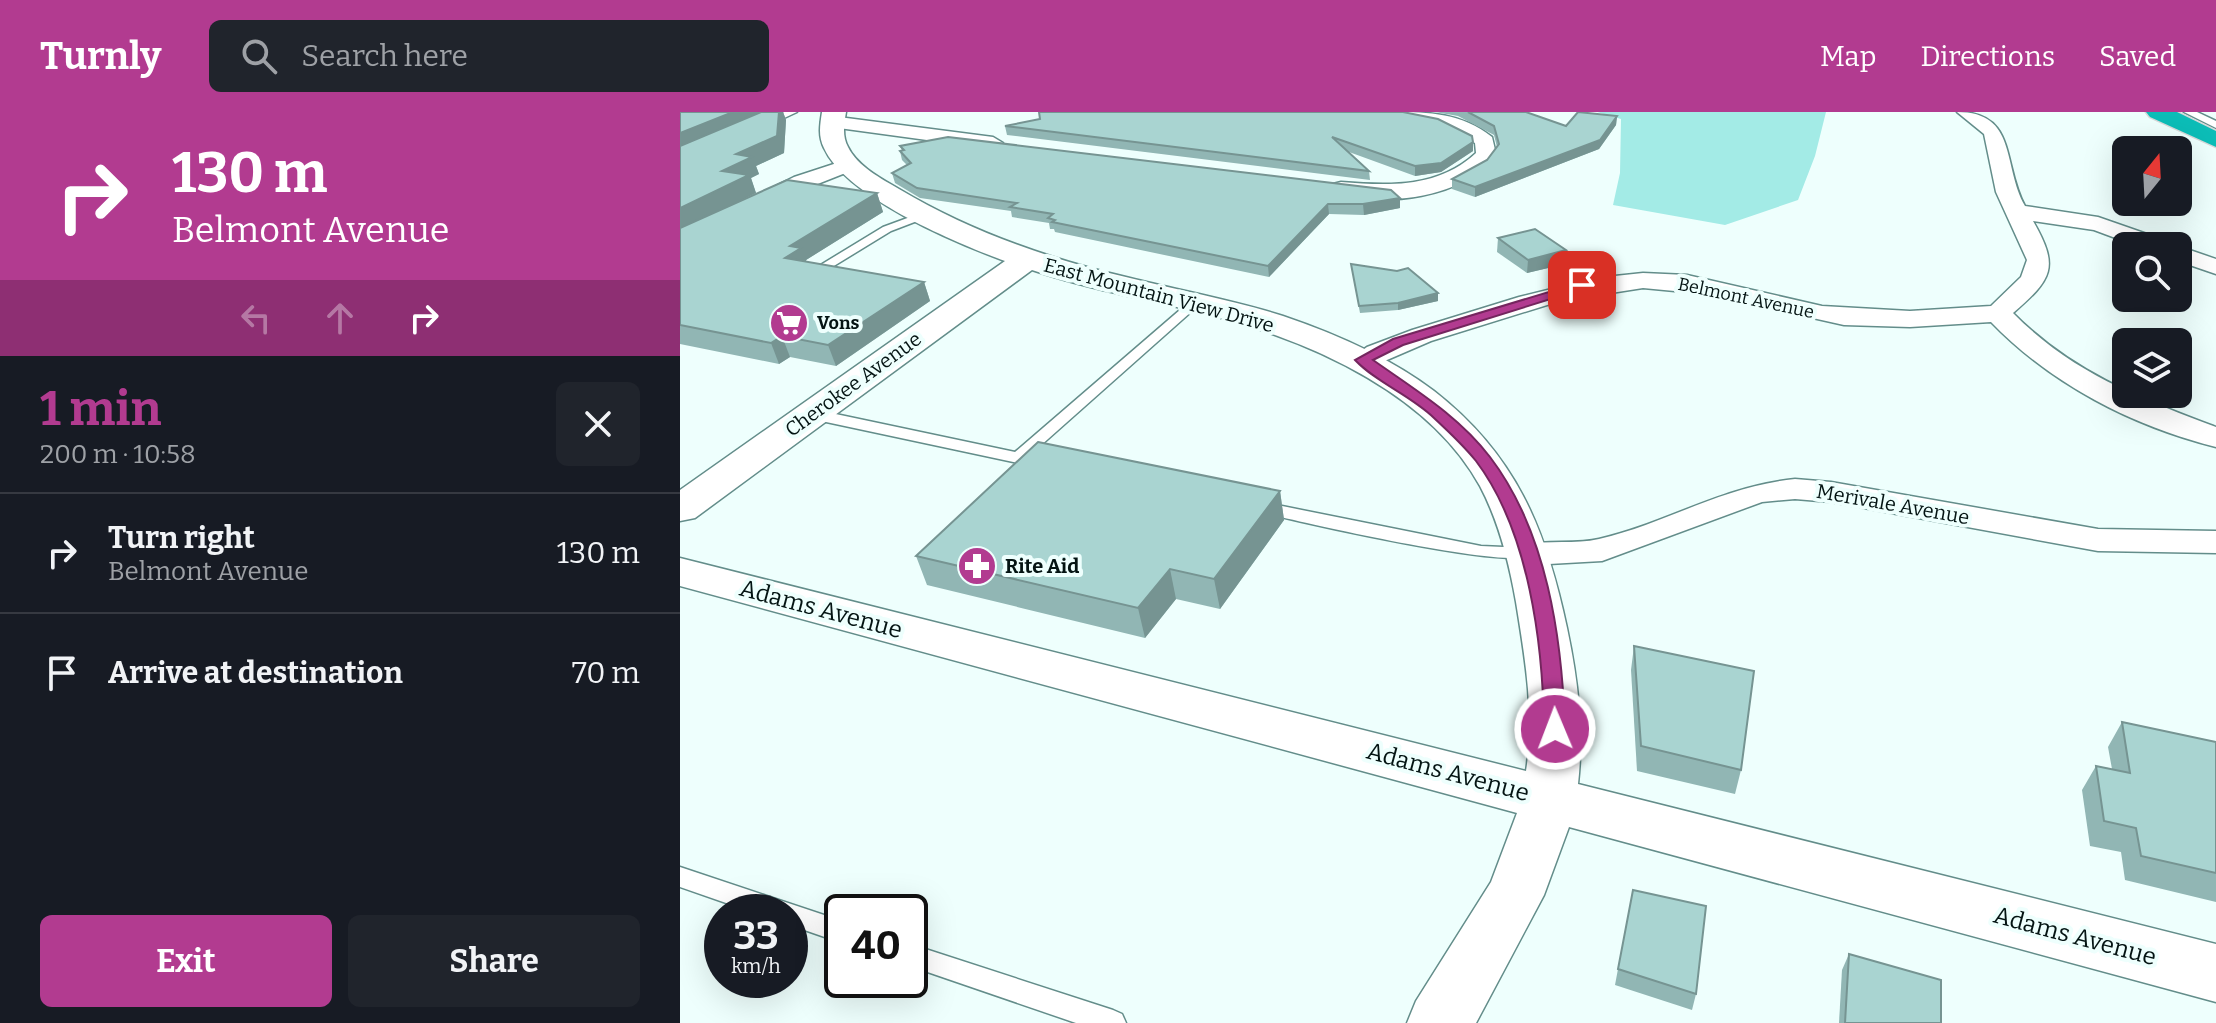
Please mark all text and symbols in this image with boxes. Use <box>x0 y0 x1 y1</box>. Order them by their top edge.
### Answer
search box <box>209 20 769 92</box>
text: Turnly <box>40 33 161 79</box>
icon: search <box>237 34 281 78</box>
text: Search here <box>301 38 468 74</box>
text: Map <box>1820 40 1876 73</box>
text: Directions <box>1920 40 2055 73</box>
text: Saved <box>2099 40 2176 73</box>
north arrow <box>2112 136 2192 216</box>
map controls <box>2112 136 2192 408</box>
text: 130 m <box>172 140 328 207</box>
icon: right <box>40 144 144 248</box>
text: Belmont Avenue <box>172 208 449 252</box>
button: search <box>2112 232 2192 312</box>
pin <box>1548 251 1616 319</box>
street label: East Mountain View Drive <box>1041 253 1277 337</box>
icon: arrive <box>1560 263 1604 307</box>
street label: Belmont Avenue <box>1676 273 1816 323</box>
icon: left <box>234 296 278 340</box>
icon: ahead <box>318 296 362 340</box>
icon: right <box>402 296 446 340</box>
supermarket icon: Vons <box>768 302 810 344</box>
place label: Vons <box>817 312 860 334</box>
street label: Cherokee Avenue <box>780 327 926 441</box>
button: layers <box>2112 328 2192 408</box>
text: 1 min <box>40 380 161 438</box>
button: close <box>556 382 640 466</box>
text: 200 m · 10:58 <box>40 439 196 470</box>
street label: Merivale Avenue <box>1815 479 1971 529</box>
text: Turn right <box>108 520 255 556</box>
icon: right <box>40 531 84 575</box>
text: 130 m <box>557 535 640 571</box>
pharmacy icon: Rite Aid <box>956 545 998 587</box>
place label: Rite Aid <box>1005 554 1079 578</box>
text: Belmont Avenue <box>108 556 308 587</box>
street label: Adams Avenue <box>737 574 905 644</box>
icon: arrive <box>40 651 84 695</box>
text: Arrive at destination <box>108 655 403 691</box>
text: 70 m <box>572 655 640 691</box>
position arrow <box>1513 687 1597 771</box>
street label: Adams Avenue <box>1364 737 1532 807</box>
speed limit sign: 40 <box>824 894 928 998</box>
street label: Adams Avenue <box>1991 901 2159 971</box>
text: 33 <box>733 912 779 960</box>
button: Exit <box>40 915 332 1007</box>
button: Share <box>348 915 640 1007</box>
text: km/h <box>731 954 781 978</box>

